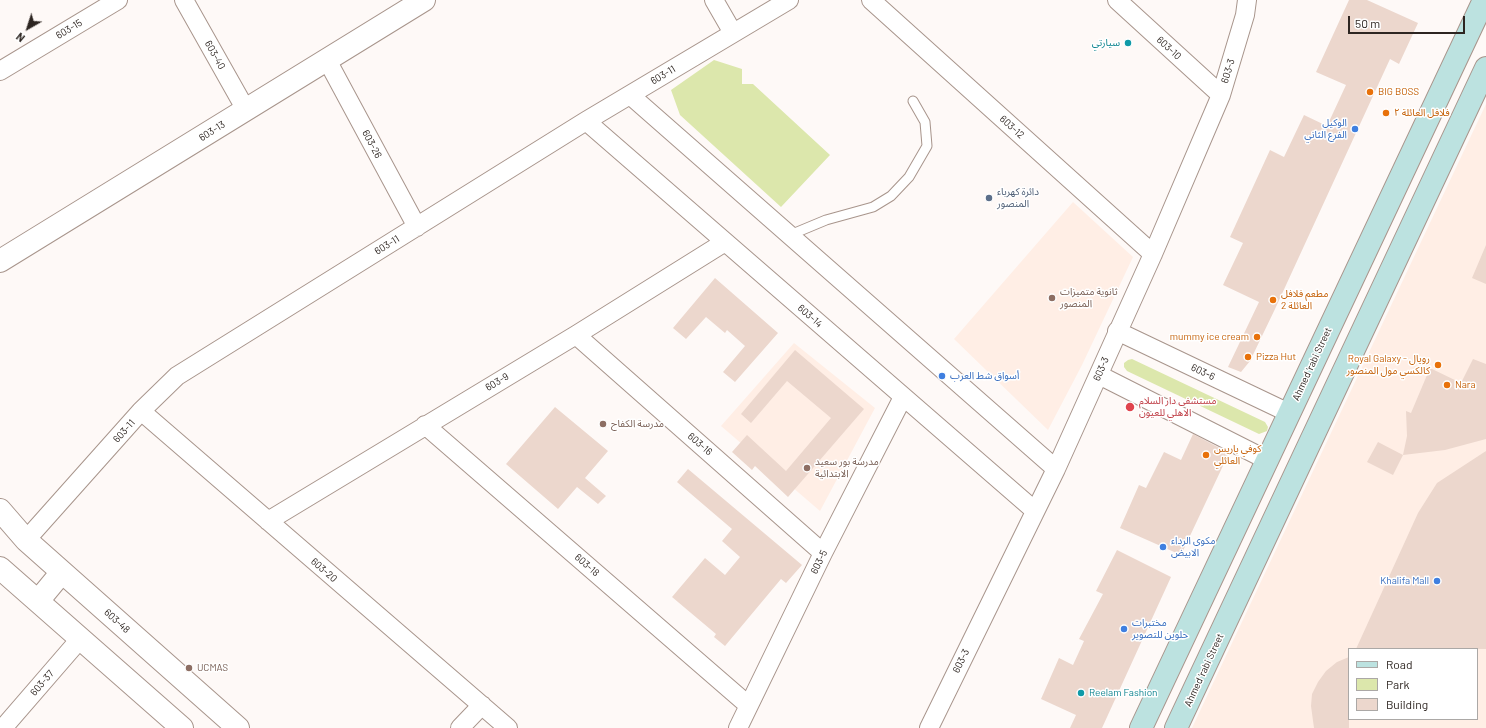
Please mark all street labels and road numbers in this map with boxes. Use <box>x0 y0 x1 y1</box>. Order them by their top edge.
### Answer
street label: 603-15 <box>54 17 84 41</box>
street label: 603-10 <box>1154 34 1184 62</box>
street label: 603-40 <box>202 39 228 71</box>
street label: 603-3 <box>1219 57 1237 85</box>
street label: 603-11 <box>648 63 678 87</box>
street label: 603-12 <box>997 113 1027 141</box>
street label: 603-13 <box>197 118 227 144</box>
street label: 603-26 <box>360 128 384 160</box>
street label: 603-11 <box>372 233 402 257</box>
street label: 603-14 <box>795 302 825 330</box>
street label: Ahmed 'rabi Street <box>1290 325 1334 403</box>
street label: 603-3 <box>1091 355 1111 383</box>
street label: 603-6 <box>1189 361 1217 383</box>
street label: 603-9 <box>483 370 511 394</box>
street label: 603-11 <box>111 417 137 445</box>
street label: 603-16 <box>685 430 715 458</box>
street label: 603-5 <box>808 548 830 576</box>
street label: 603-18 <box>572 551 602 579</box>
street label: 603-20 <box>308 555 340 585</box>
street label: 603-48 <box>102 606 132 636</box>
street label: Ahmed 'rabi Street <box>1182 631 1226 709</box>
street label: 603-3 <box>950 647 972 675</box>
street label: 603-37 <box>28 668 56 698</box>

